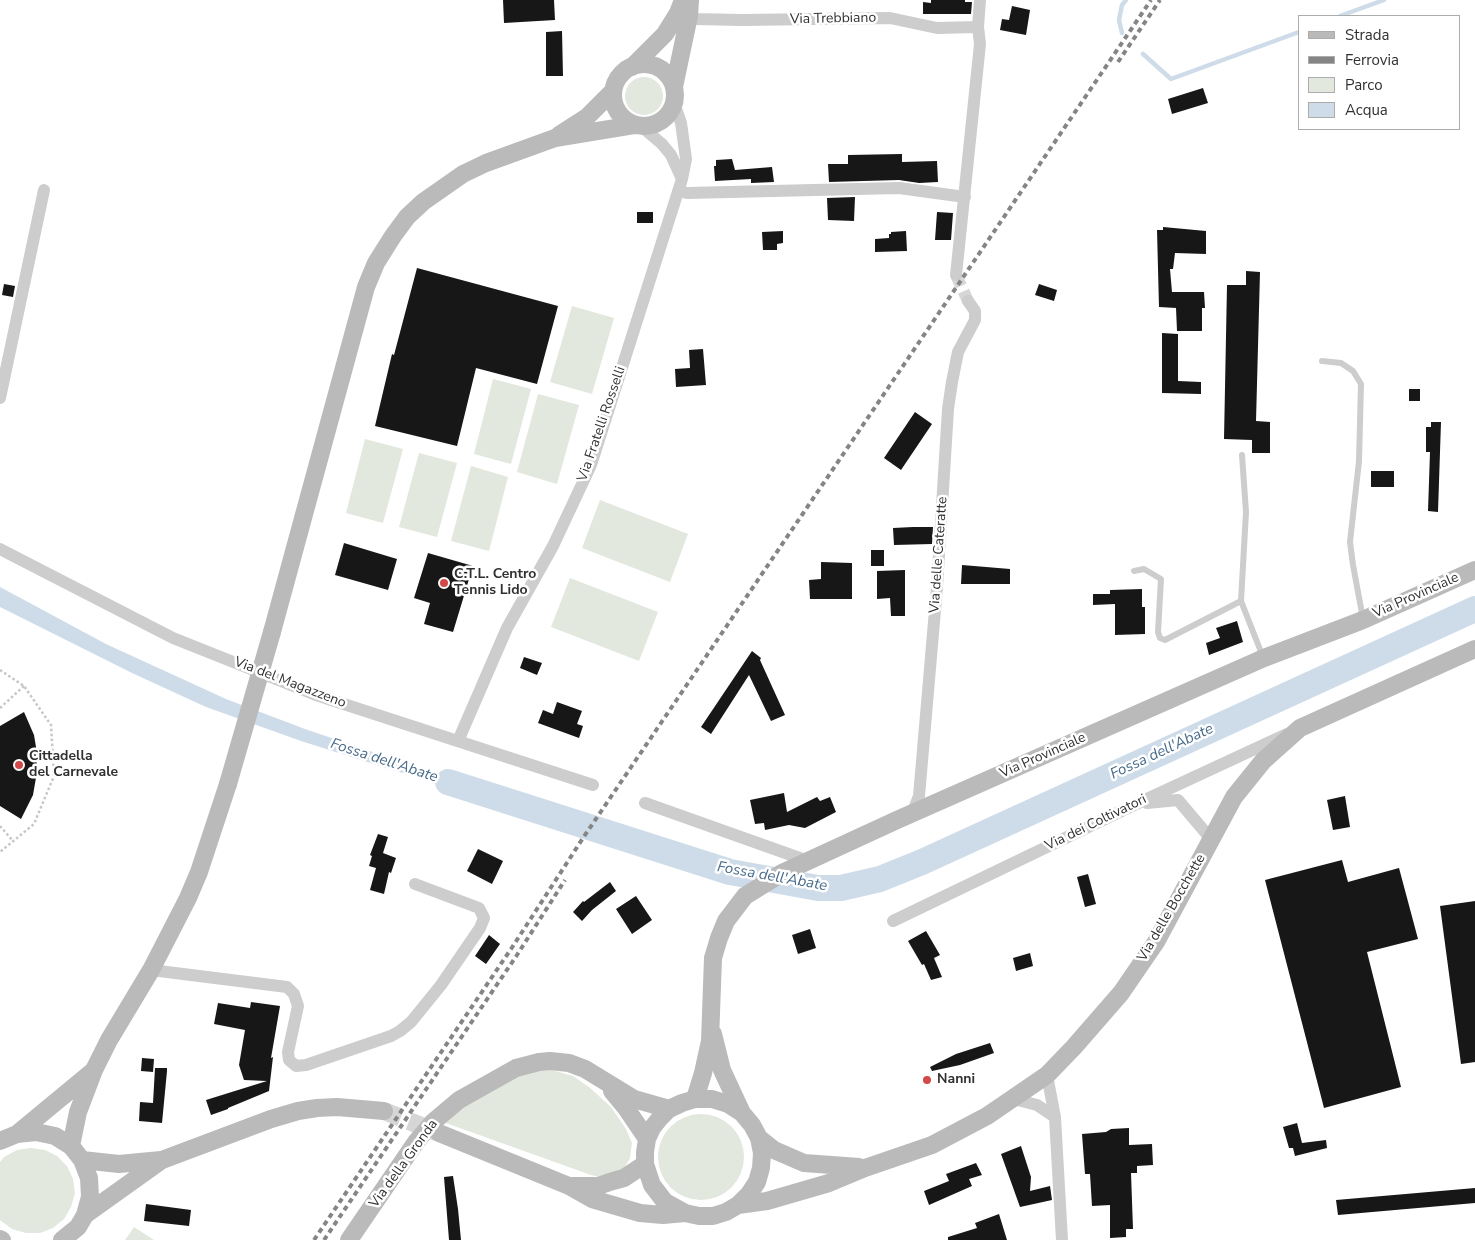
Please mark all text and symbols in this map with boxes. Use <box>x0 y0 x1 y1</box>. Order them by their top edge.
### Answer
street label: Via Trebbiano <box>790 10 876 28</box>
legend <box>1298 15 1460 130</box>
text: Strada <box>1345 25 1389 45</box>
text: Ferrovia <box>1345 50 1399 70</box>
text: Parco <box>1345 75 1383 95</box>
text: Acqua <box>1345 100 1388 120</box>
street label: Via Fratelli Rosselli <box>574 364 630 484</box>
street label: Via delle Cateratte <box>927 496 951 614</box>
place label: C.T.L. Centro Tennis Lido <box>454 567 536 600</box>
street label: Via Provinciale <box>1370 570 1462 622</box>
marker: C.T.L. Centro Tennis Lido <box>438 577 450 589</box>
street label: Via del Magazzeno <box>232 654 348 712</box>
water label: Fossa dell'Abate <box>1108 720 1216 784</box>
street label: Via Provinciale <box>997 730 1089 782</box>
water label: Fossa dell'Abate <box>328 735 440 787</box>
place label: Cittadella del Carnevale <box>29 749 118 782</box>
marker: Cittadella del Carnevale <box>13 759 25 771</box>
street label: Via dei Coltivatori <box>1043 791 1149 855</box>
street label: Via delle Bocchette <box>1134 851 1210 965</box>
water label: Fossa dell'Abate <box>715 858 829 896</box>
place label: Nanni <box>937 1072 975 1088</box>
marker: Nanni <box>921 1074 933 1086</box>
street label: Via della Gronda <box>366 1116 442 1212</box>

